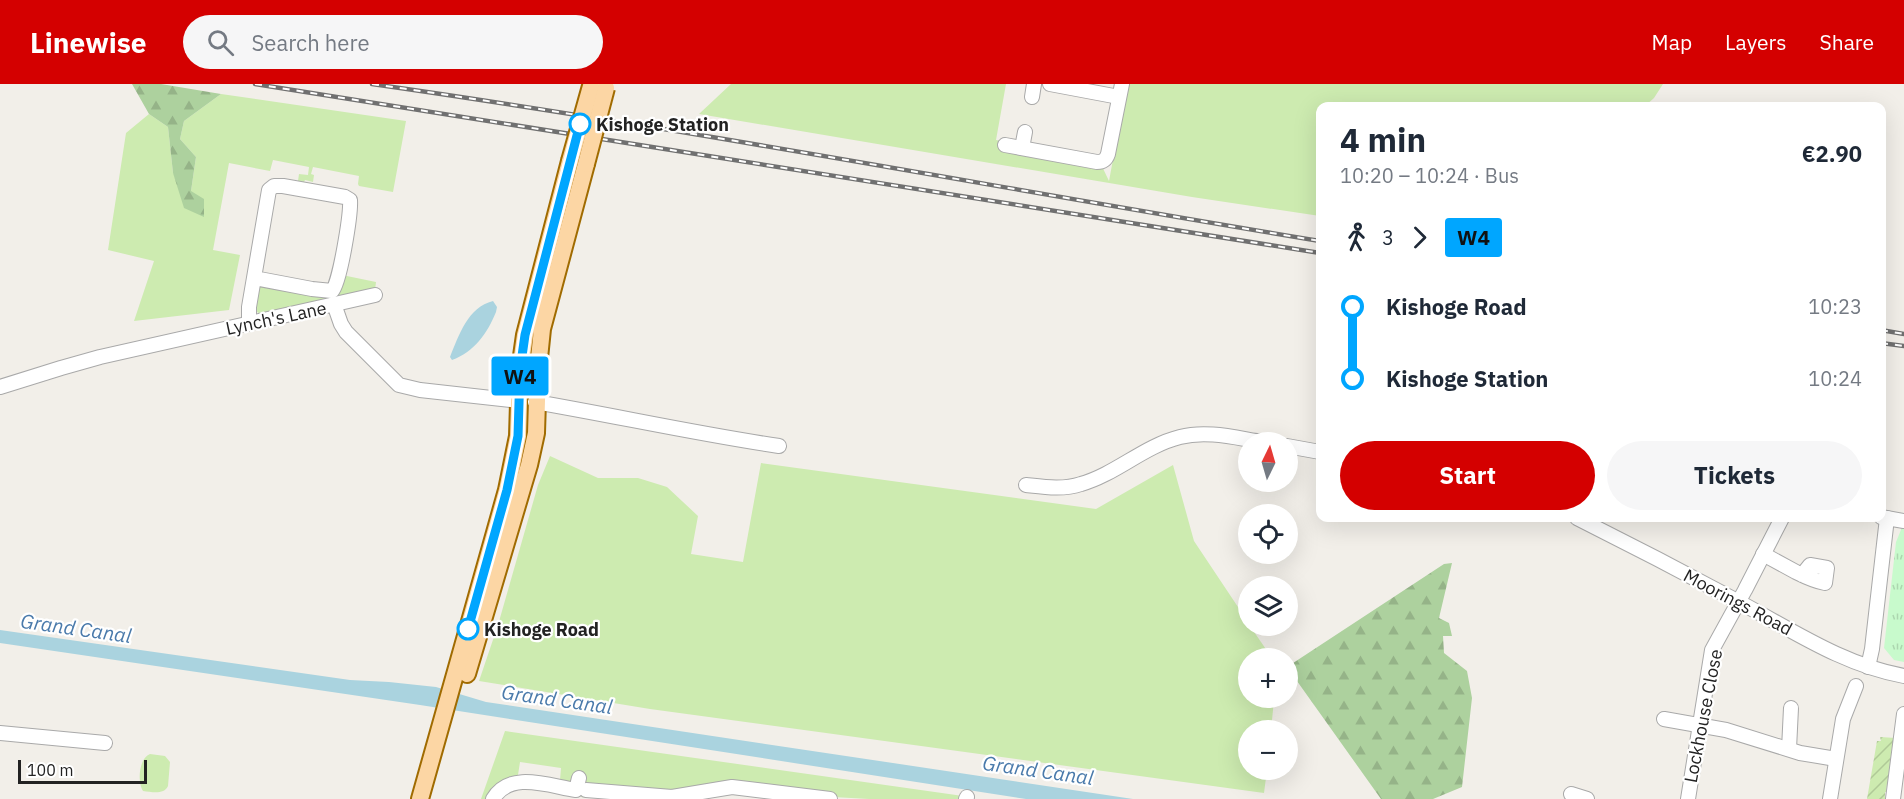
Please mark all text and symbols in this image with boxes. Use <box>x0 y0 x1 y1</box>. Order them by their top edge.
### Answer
search box <box>183 15 603 69</box>
text: Linewise <box>30 24 147 61</box>
icon: search <box>204 26 237 59</box>
text: Search here <box>252 28 370 57</box>
text: Map <box>1652 28 1692 56</box>
text: Layers <box>1725 28 1787 56</box>
text: Share <box>1820 28 1874 56</box>
marker: Kishoge Station <box>569 113 591 135</box>
place label: Kishoge Station <box>596 113 729 136</box>
text: 4 min <box>1340 118 1426 161</box>
text: €2.90 <box>1802 139 1862 168</box>
text: 10:20 – 10:24 · Bus <box>1340 162 1519 189</box>
icon: walk <box>1340 221 1373 254</box>
icon: forward <box>1403 221 1436 254</box>
text: W4 <box>1457 223 1490 251</box>
text: 3 <box>1382 224 1394 251</box>
text: Kishoge Road <box>1386 292 1527 321</box>
text: 10:23 <box>1808 293 1862 320</box>
street label: Lynch's Lane <box>223 296 329 340</box>
line badge: W4 <box>493 356 547 396</box>
text: W4 <box>503 362 537 390</box>
text: Kishoge Station <box>1386 364 1548 393</box>
text: 10:24 <box>1808 365 1862 392</box>
north arrow <box>1238 432 1298 492</box>
map controls <box>1238 432 1298 780</box>
button: Start <box>1340 441 1595 510</box>
button: Tickets <box>1607 441 1862 510</box>
button: locate <box>1238 504 1298 564</box>
street label: Moorings Road <box>1680 564 1796 640</box>
button: layers <box>1238 576 1298 636</box>
water label: Grand Canal <box>19 607 134 649</box>
marker: Kishoge Road <box>457 618 479 640</box>
place label: Kishoge Road <box>484 618 599 641</box>
street label: Lockhouse Close <box>1679 647 1727 785</box>
button: + <box>1238 648 1298 708</box>
water label: Grand Canal <box>500 678 615 720</box>
button: − <box>1238 720 1298 780</box>
water label: Grand Canal <box>981 749 1096 791</box>
scale bar <box>18 757 147 784</box>
text: 100 m <box>27 760 74 780</box>

